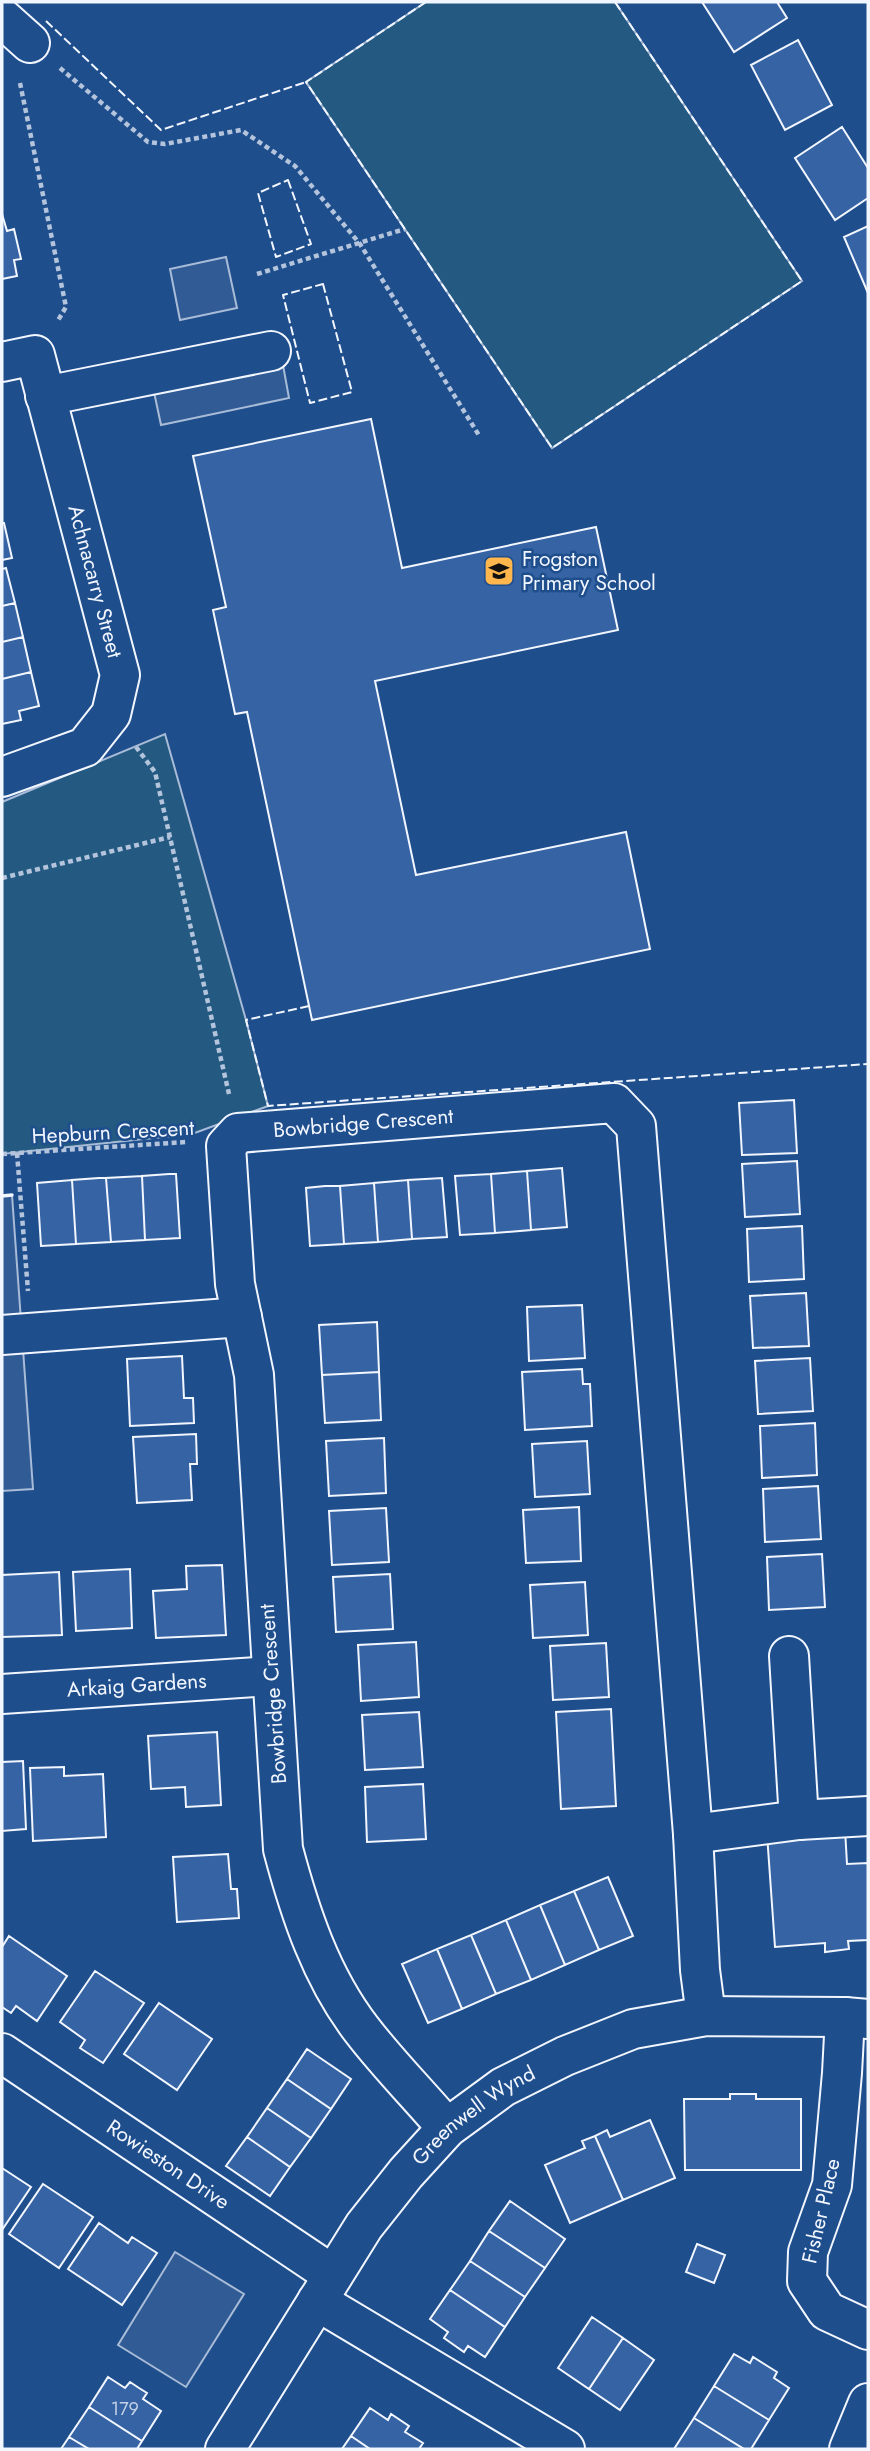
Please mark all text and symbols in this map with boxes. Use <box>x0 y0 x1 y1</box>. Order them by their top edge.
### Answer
street label: Achnacarry Street <box>60 502 130 661</box>
place label: Frogston Primary School <box>522 544 656 598</box>
school or university icon: Frogston Primary School <box>482 554 516 588</box>
street label: Bowbridge Crescent <box>272 1101 454 1145</box>
street label: Hepburn Crescent <box>31 1113 195 1151</box>
street label: Bowbridge Crescent <box>252 1603 294 1785</box>
street label: Arkaig Gardens <box>66 1665 208 1705</box>
street label: Greenwell Wynd <box>405 2058 540 2172</box>
street label: Rowieston Drive <box>101 2112 236 2217</box>
street label: Fisher Place <box>794 2155 848 2267</box>
house number: 179 <box>111 2396 139 2422</box>

